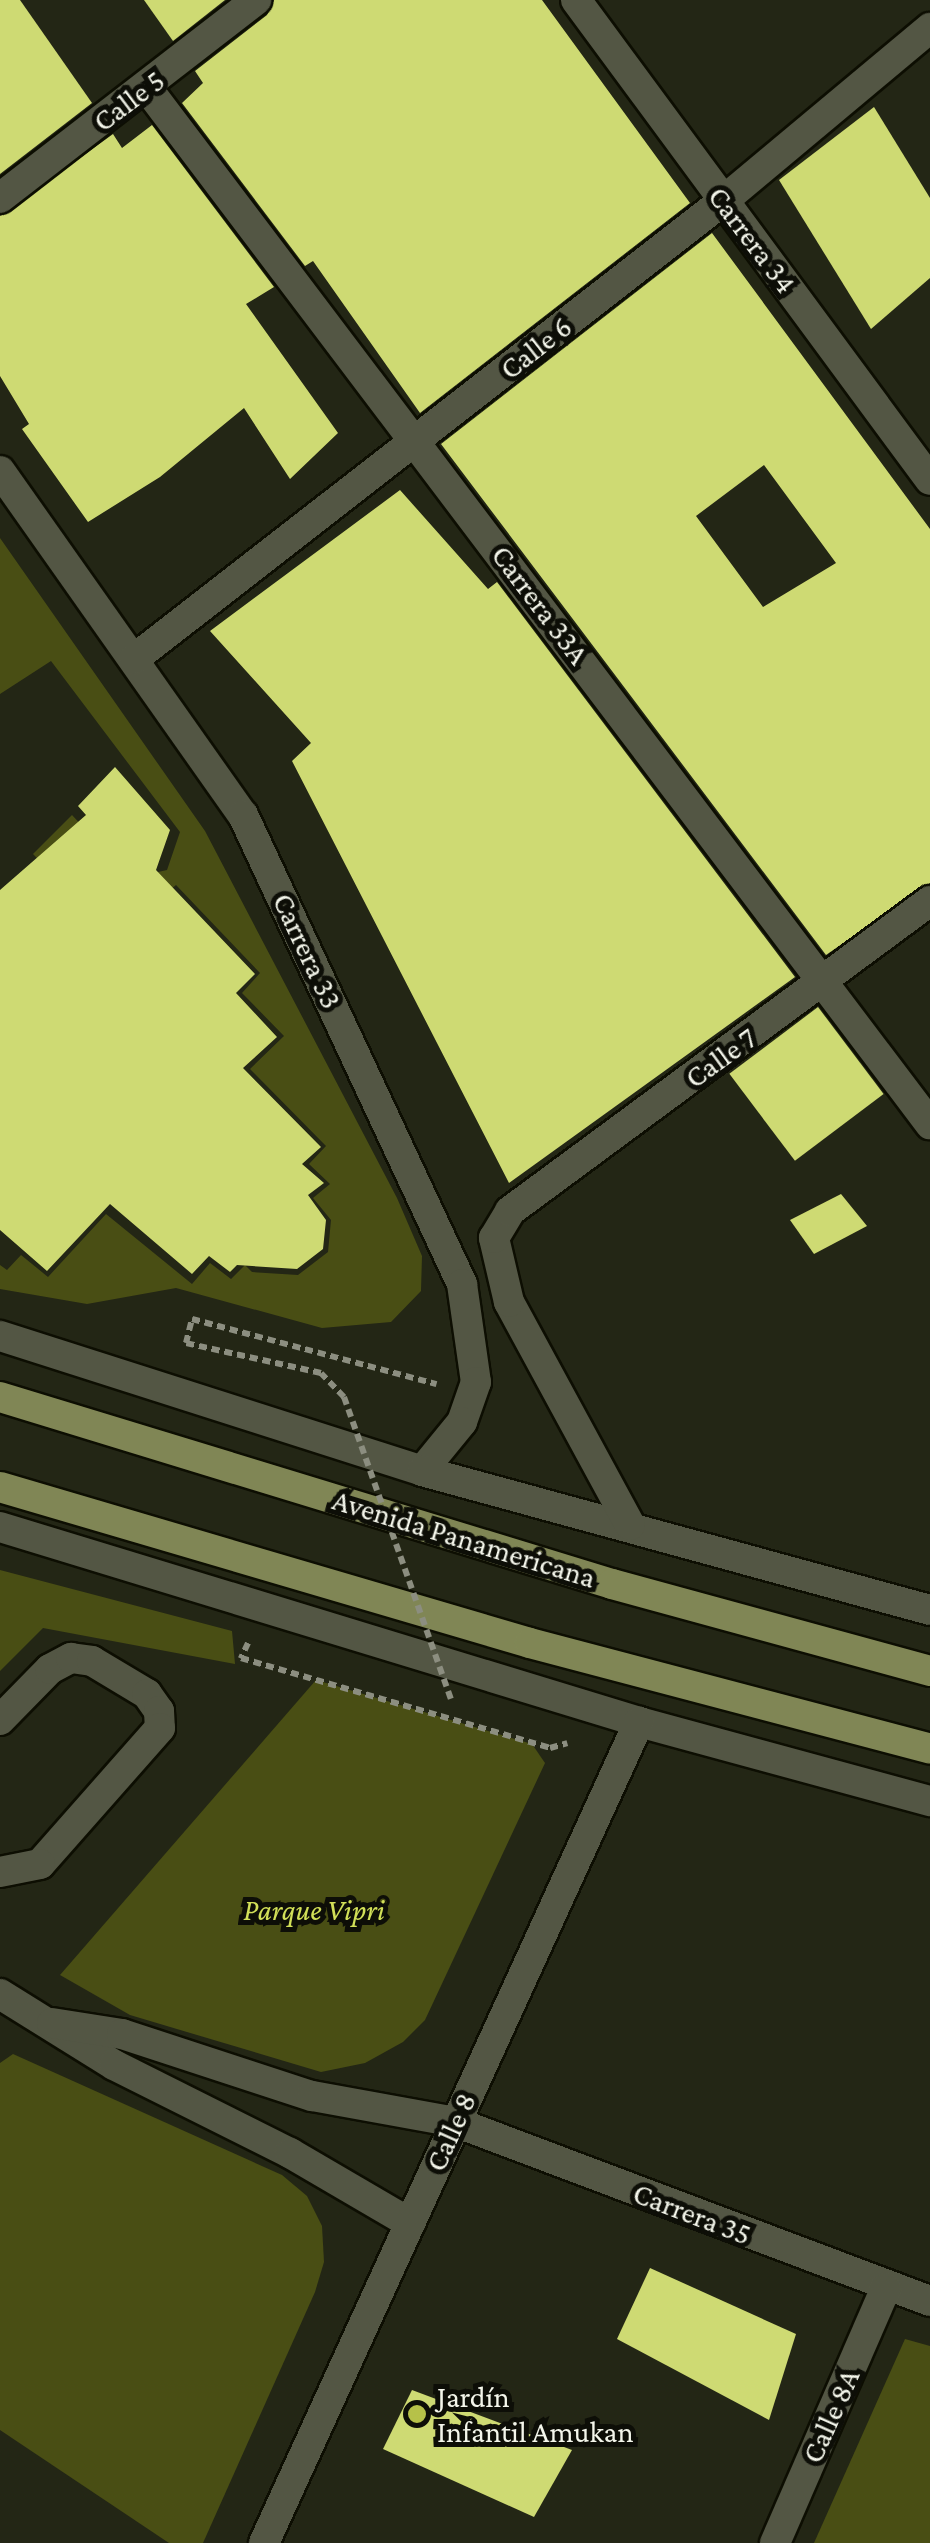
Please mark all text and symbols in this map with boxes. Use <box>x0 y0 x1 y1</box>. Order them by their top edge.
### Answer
street label: Calle 5 <box>86 63 172 139</box>
street label: Carrera 34 <box>700 179 804 301</box>
street label: Calle 6 <box>493 309 579 387</box>
street label: Carrera 33A <box>484 538 596 672</box>
street label: Carrera 33 <box>265 888 349 1014</box>
street label: Calle 7 <box>678 1020 764 1096</box>
street label: Avenida Panamericana <box>328 1482 600 1596</box>
park label: Parque Vipri <box>243 1892 385 1928</box>
street label: Calle 8 <box>418 2087 484 2177</box>
street label: Carrera 35 <box>628 2175 756 2253</box>
street label: Calle 8A <box>794 2363 868 2469</box>
place label: Jardín Infantil Amukan <box>437 2379 634 2450</box>
marker: Jardín Infantil Amukan <box>406 2403 428 2425</box>

